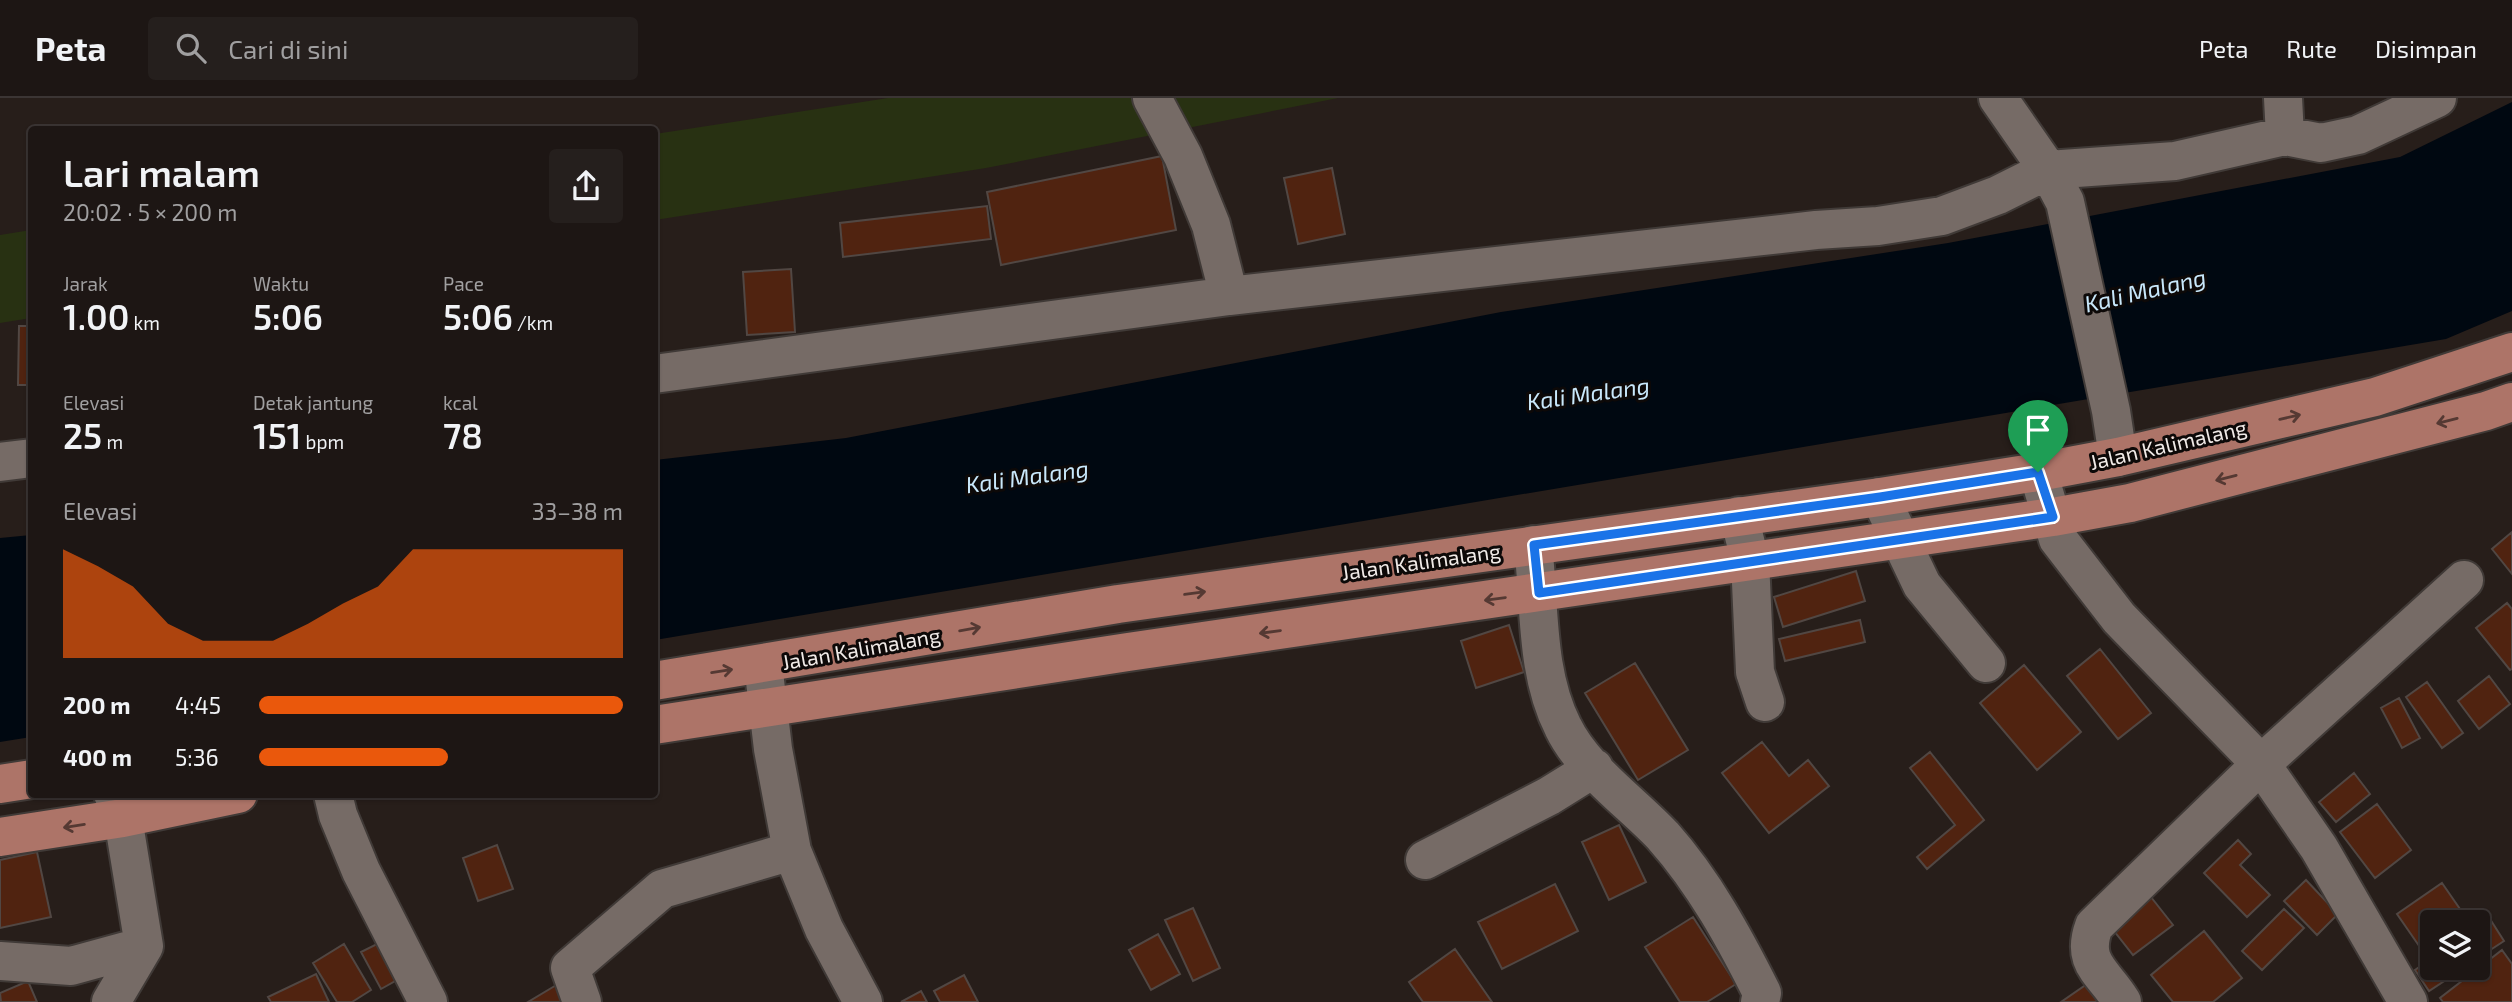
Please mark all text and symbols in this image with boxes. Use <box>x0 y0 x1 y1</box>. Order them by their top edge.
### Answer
search box <box>148 17 638 80</box>
text: Peta <box>35 28 106 68</box>
icon: search <box>172 29 210 67</box>
text: Cari di sini <box>228 33 348 64</box>
text: Peta <box>2199 34 2248 63</box>
text: Rute <box>2286 34 2337 63</box>
text: Disimpan <box>2375 34 2477 63</box>
text: Lari malam <box>63 149 260 195</box>
button: share <box>549 149 623 223</box>
text: 20:02 · 5 × 200 m <box>63 198 237 226</box>
water label: Kali Malang <box>2082 262 2208 318</box>
text: Jarak <box>63 272 108 295</box>
text: Waktu <box>253 272 309 295</box>
text: Pace <box>443 272 484 295</box>
text: 1.00 <box>63 295 129 337</box>
text: 5:06 <box>253 295 323 337</box>
text: 5:06 <box>443 295 513 337</box>
text: km <box>129 311 160 334</box>
text: /km <box>513 311 553 334</box>
water label: Kali Malang <box>1525 371 1651 415</box>
text: Elevasi <box>63 391 124 414</box>
text: Detak jantung <box>253 391 373 414</box>
text: kcal <box>443 391 478 414</box>
pin <box>2008 400 2068 472</box>
one-way arrow <box>2278 409 2301 423</box>
icon: arrive <box>2019 411 2057 449</box>
text: 25 <box>63 414 102 456</box>
text: 151 <box>253 414 301 456</box>
text: 78 <box>443 414 483 456</box>
street label: Jalan Kalimalang <box>2087 414 2249 474</box>
one-way arrow <box>2436 415 2459 428</box>
text: m <box>102 430 123 453</box>
text: bpm <box>301 430 344 453</box>
water label: Kali Malang <box>964 454 1090 498</box>
one-way arrow <box>2215 472 2238 485</box>
text: Elevasi <box>63 497 137 525</box>
text: 33–38 m <box>532 497 623 525</box>
street label: Jalan Kalimalang <box>1340 537 1502 585</box>
one-way arrow <box>1183 587 1206 600</box>
one-way arrow <box>1484 593 1507 606</box>
street label: Jalan Kalimalang <box>780 622 942 674</box>
one-way arrow <box>959 622 981 635</box>
one-way arrow <box>1259 626 1282 639</box>
one-way arrow <box>710 664 733 677</box>
text: 200 m <box>63 691 131 719</box>
text: 4:45 <box>175 691 221 719</box>
text: 400 m <box>63 743 132 771</box>
text: 5:36 <box>175 743 219 771</box>
one-way arrow <box>64 820 86 833</box>
map controls <box>2420 910 2490 980</box>
button: layers <box>2420 910 2490 980</box>

